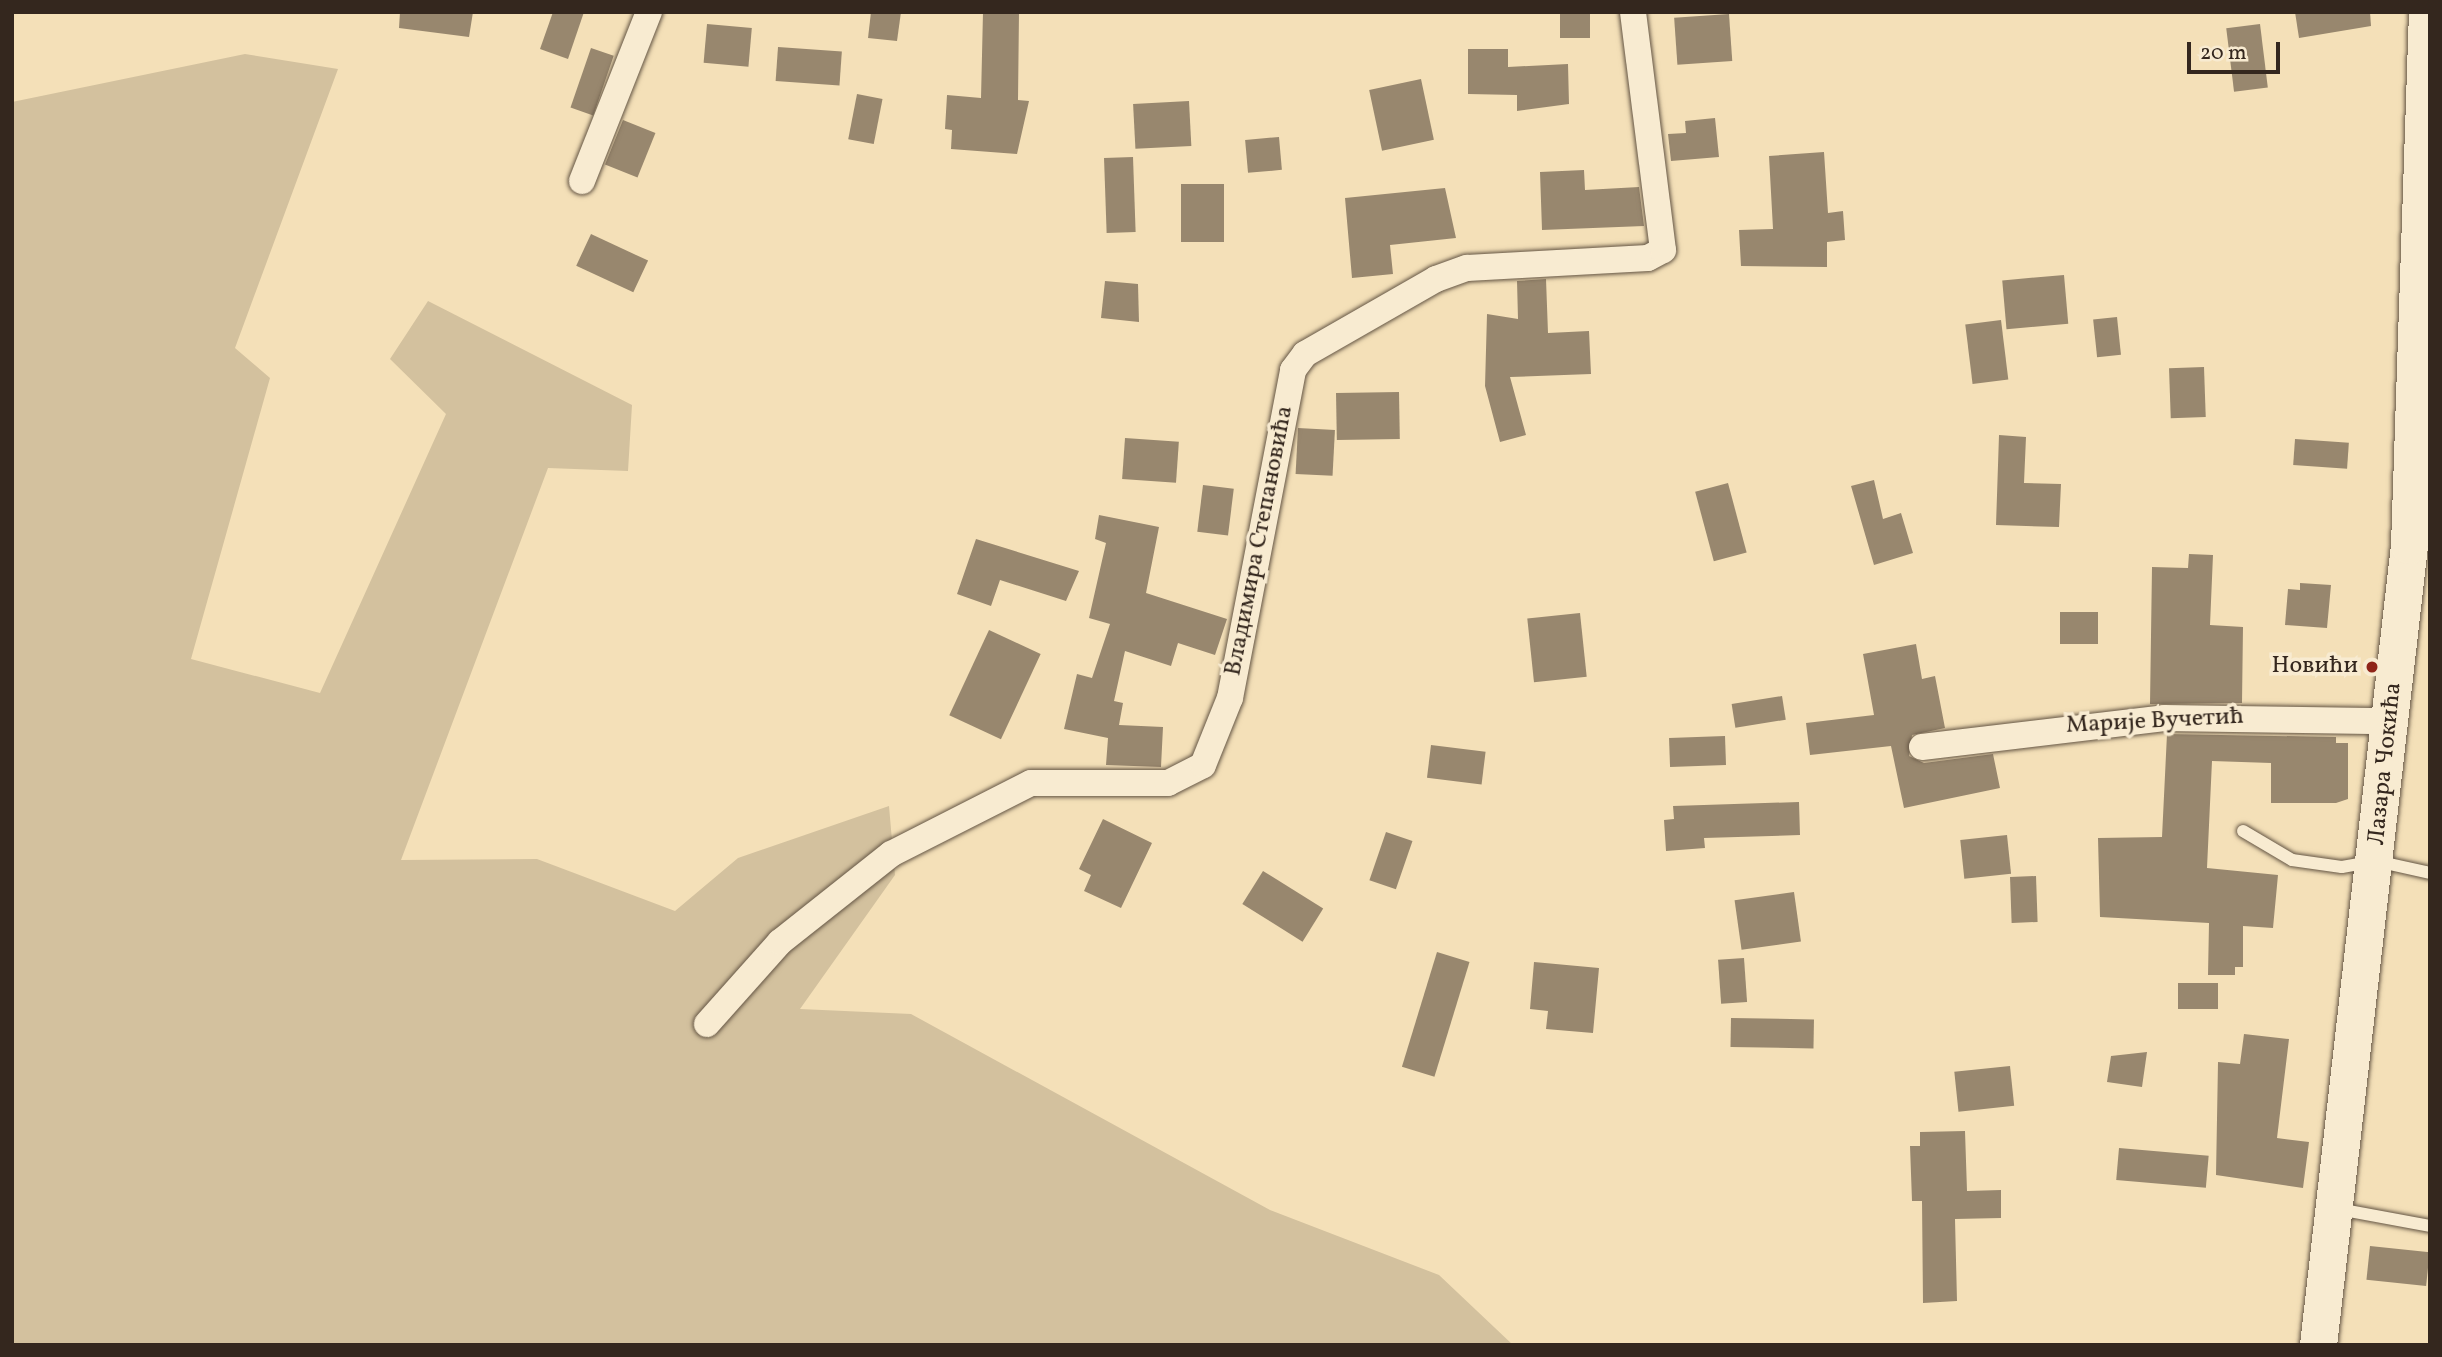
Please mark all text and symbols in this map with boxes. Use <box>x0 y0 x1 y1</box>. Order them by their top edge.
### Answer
scale bar <box>2190 28 2283 72</box>
text: 20 m <box>2200 39 2246 68</box>
street label: Владимира Степановића <box>1220 404 1300 678</box>
place label: Новићи <box>2271 653 2358 681</box>
marker: Новићи <box>2364 659 2380 675</box>
street label: Лазара Чокића <box>2363 681 2409 847</box>
street label: Марије Вучетић <box>2065 703 2245 741</box>

